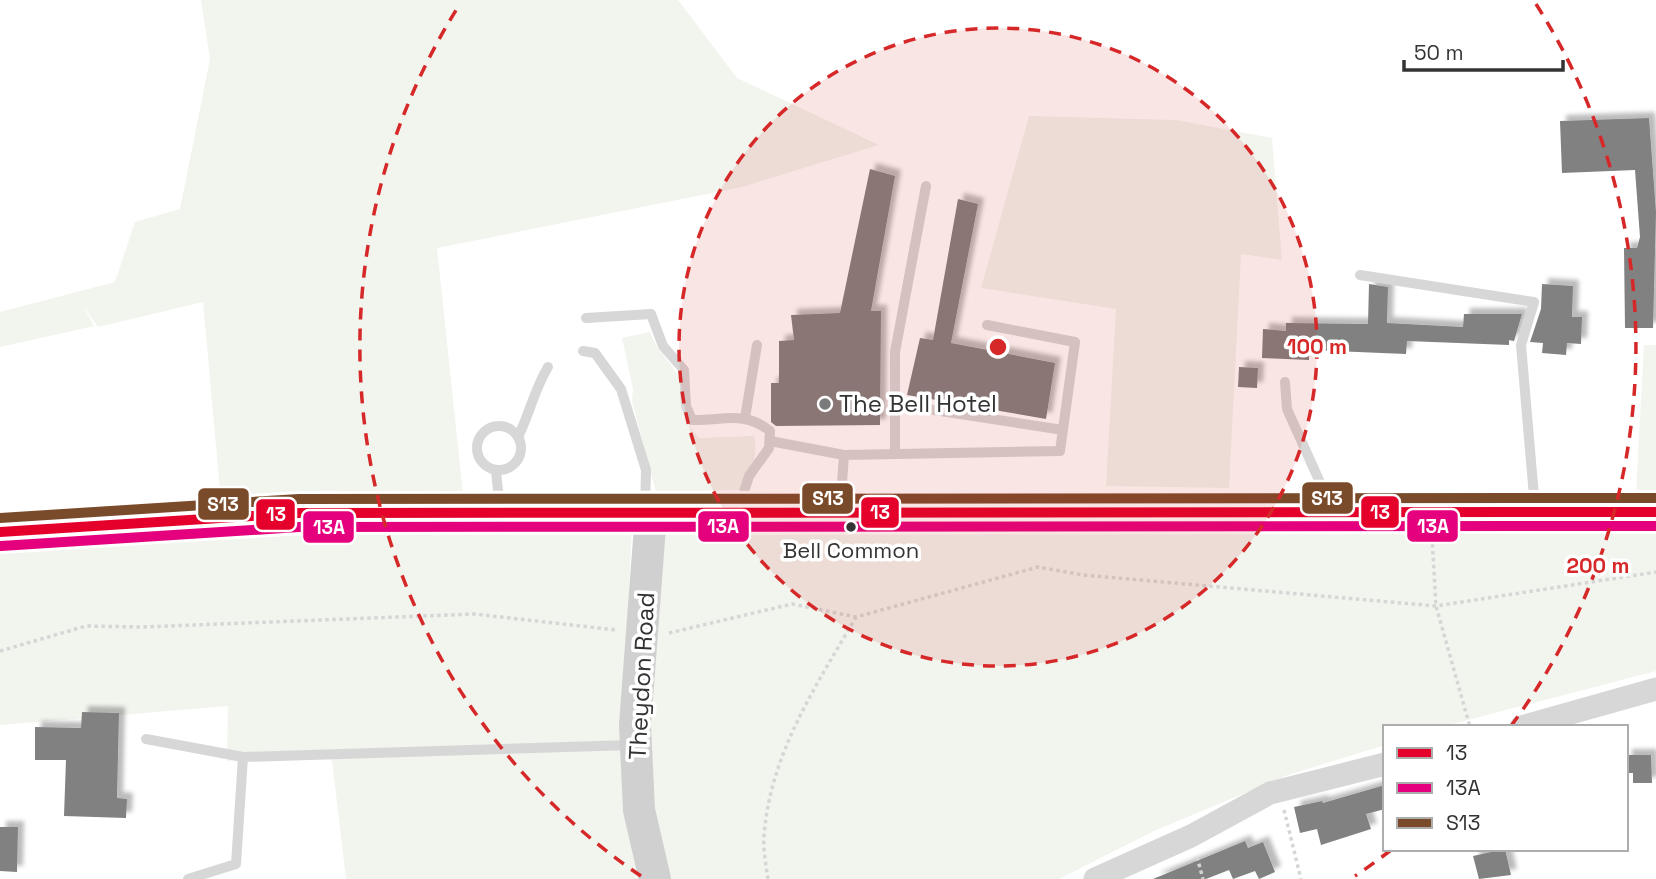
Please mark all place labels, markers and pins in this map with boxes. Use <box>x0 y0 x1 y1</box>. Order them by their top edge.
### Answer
centre of rings <box>986 335 1010 359</box>
place label: The Bell Hotel <box>839 388 997 419</box>
marker: The Bell Hotel <box>817 396 833 412</box>
marker: Bell Common <box>844 520 858 534</box>
place label: Bell Common <box>783 536 919 564</box>

